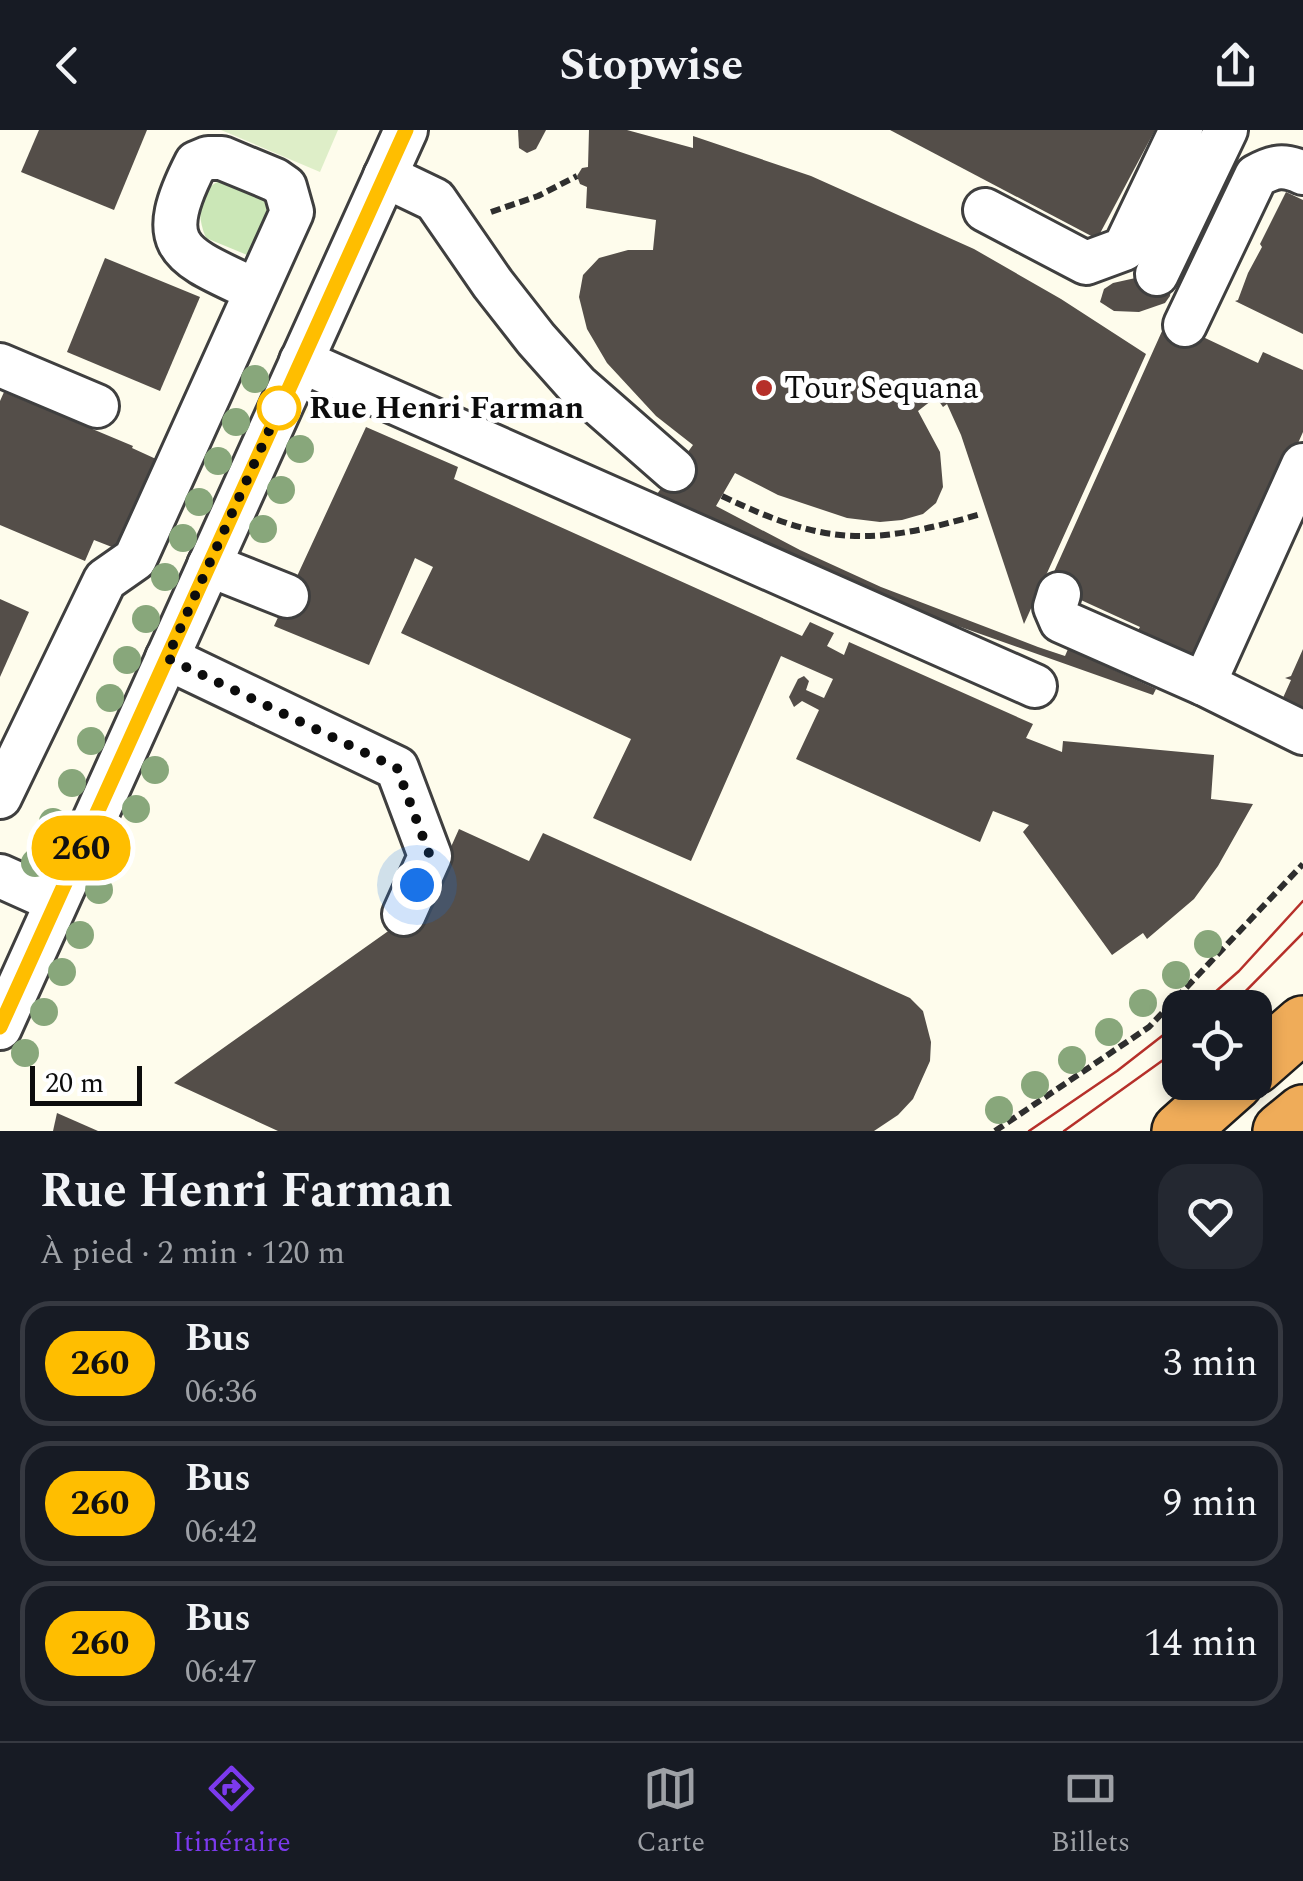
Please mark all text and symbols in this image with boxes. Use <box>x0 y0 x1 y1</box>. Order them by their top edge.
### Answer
text: Stopwise <box>560 31 743 100</box>
icon: back <box>40 38 95 93</box>
icon: share <box>1208 38 1263 93</box>
place label: Tour Sequana <box>784 364 979 413</box>
marker: Tour Sequana <box>753 377 775 399</box>
place label: Rue Henri Farman <box>309 384 585 433</box>
marker: Rue Henri Farman <box>258 387 300 429</box>
line badge: 260 <box>23 816 138 880</box>
text: 260 <box>52 822 110 875</box>
your location <box>392 860 442 910</box>
map controls <box>1162 990 1272 1100</box>
button: locate <box>1162 990 1272 1100</box>
scale bar <box>30 1061 142 1106</box>
text: 20 m <box>45 1062 104 1105</box>
text: Rue Henri Farman <box>40 1155 453 1228</box>
button: heart <box>1158 1164 1263 1269</box>
text: À pied · 2 min · 120 m <box>40 1229 345 1278</box>
text: Bus <box>185 1310 251 1368</box>
text: 3 min <box>1163 1335 1258 1393</box>
text: 260 <box>71 1337 129 1390</box>
text: 06:36 <box>185 1368 257 1417</box>
text: Bus <box>185 1450 251 1508</box>
text: 9 min <box>1163 1475 1258 1533</box>
text: 260 <box>71 1477 129 1530</box>
text: 06:42 <box>185 1508 257 1557</box>
text: Bus <box>185 1590 251 1648</box>
text: 14 min <box>1144 1615 1258 1673</box>
text: 260 <box>71 1617 129 1670</box>
text: 06:47 <box>185 1648 257 1697</box>
tab: Itinéraire <box>173 1761 291 1864</box>
tab: Carte <box>637 1761 705 1864</box>
tab: Billets <box>1051 1761 1130 1864</box>

